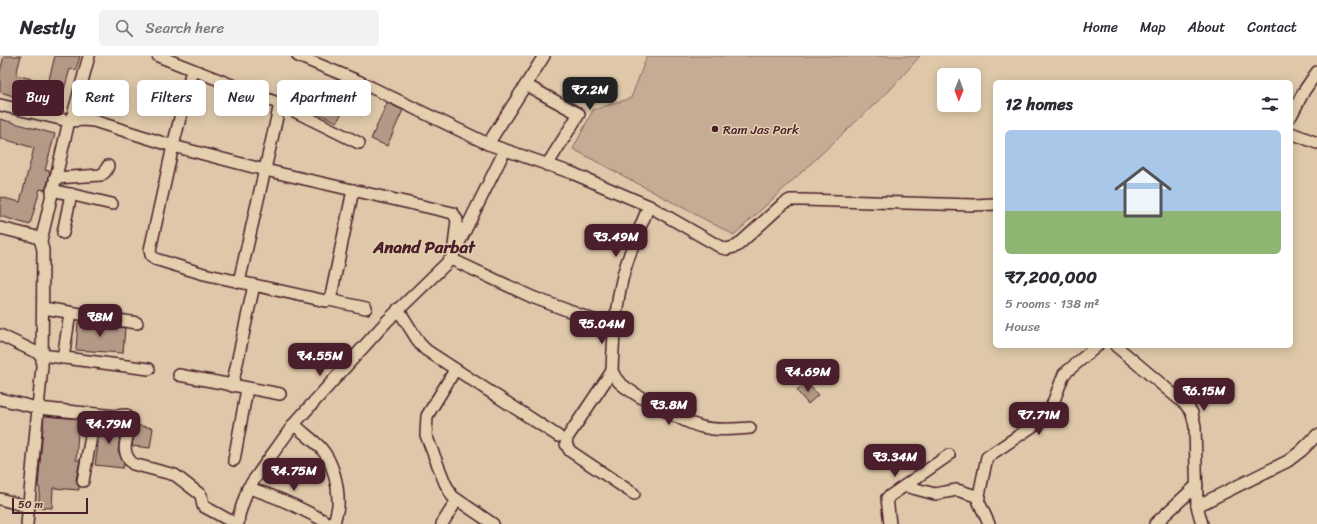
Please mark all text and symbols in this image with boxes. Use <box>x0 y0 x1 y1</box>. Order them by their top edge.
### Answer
search box <box>99 10 379 46</box>
text: Nestly <box>20 11 75 44</box>
text: Search here <box>145 15 224 41</box>
text: Home <box>1083 15 1118 40</box>
text: Map <box>1140 15 1166 40</box>
text: About <box>1188 15 1225 40</box>
text: Contact <box>1247 15 1297 40</box>
icon: search <box>113 17 135 39</box>
north arrow <box>937 68 981 112</box>
map controls <box>937 68 981 112</box>
pin: ₹7.2M <box>562 77 618 111</box>
text: ₹7.2M <box>572 78 608 101</box>
chip: Buy <box>12 80 64 116</box>
chip: Rent <box>72 80 129 116</box>
chip: Filters <box>137 80 206 116</box>
chip: New <box>214 80 269 116</box>
chip: Apartment <box>277 80 371 116</box>
text: 12 homes <box>1005 89 1073 119</box>
icon: filters <box>1259 93 1281 115</box>
place label: Ram Jas Park <box>723 118 799 141</box>
marker: Ram Jas Park <box>710 124 720 134</box>
icon: home <box>1107 156 1179 228</box>
pin: ₹3.49M <box>583 224 649 258</box>
text: ₹3.49M <box>593 225 639 248</box>
district label: Anand Parbat <box>372 232 476 262</box>
text: ₹7,200,000 <box>1005 262 1097 292</box>
text: 5 rooms · 138 m² <box>1005 292 1099 315</box>
pin: ₹8M <box>81 304 119 338</box>
text: ₹8M <box>87 305 113 328</box>
pin: ₹5.04M <box>569 311 635 345</box>
text: ₹5.04M <box>579 312 625 335</box>
text: House <box>1005 315 1040 338</box>
pin: ₹4.55M <box>287 343 353 377</box>
text: ₹4.55M <box>297 344 343 367</box>
pin: ₹4.69M <box>775 359 841 393</box>
text: ₹4.69M <box>785 360 831 383</box>
pin: ₹6.15M <box>1171 378 1237 412</box>
text: ₹6.15M <box>1183 379 1225 402</box>
pin: ₹3.8M <box>641 392 697 426</box>
text: ₹3.8M <box>651 393 687 416</box>
pin: ₹7.71M <box>1006 402 1072 436</box>
text: ₹7.71M <box>1018 403 1060 426</box>
pin: ₹4.79M <box>76 411 142 445</box>
text: ₹4.79M <box>86 412 132 435</box>
pin: ₹3.34M <box>862 444 928 478</box>
text: ₹3.34M <box>873 445 917 468</box>
pin: ₹4.75M <box>261 458 327 492</box>
text: ₹4.75M <box>271 459 317 482</box>
text: 50 m <box>18 495 43 514</box>
scale bar <box>12 496 88 515</box>

